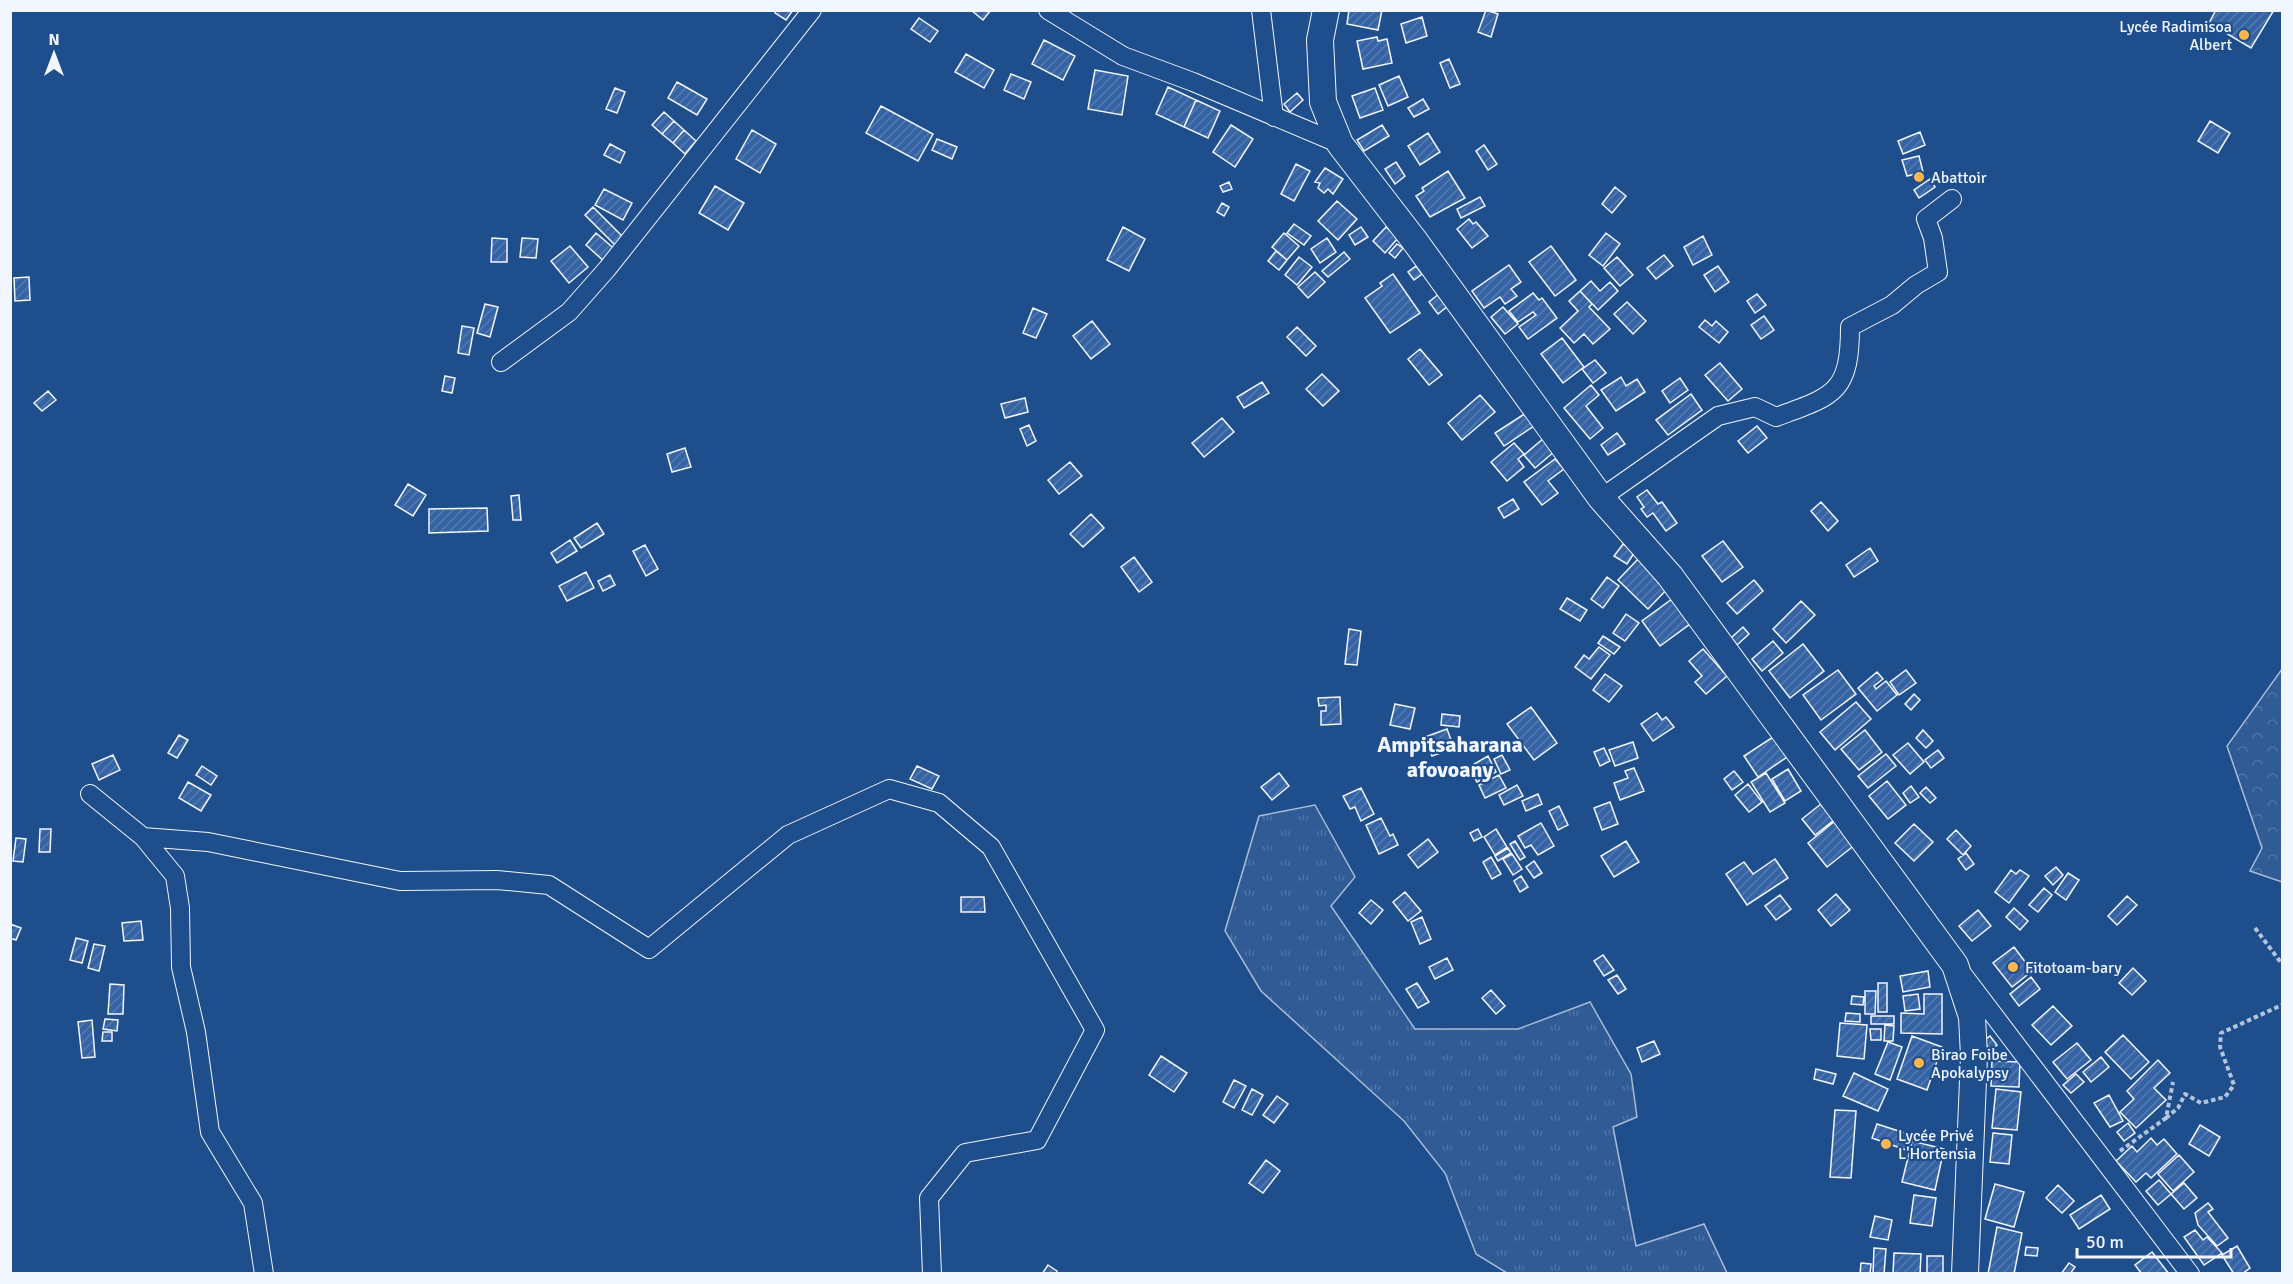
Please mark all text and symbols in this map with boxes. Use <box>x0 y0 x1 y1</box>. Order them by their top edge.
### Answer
place label: Lycée Radimisoa Albert <box>2119 17 2232 55</box>
north arrow <box>24 24 84 84</box>
marker: Lycée Radimisoa Albert <box>2237 28 2251 42</box>
text: N <box>48 30 60 50</box>
place label: Abattoir <box>1931 168 1987 188</box>
marker: Abattoir <box>1912 170 1926 184</box>
district label: Ampitsaharana afovoany <box>1377 731 1523 783</box>
place label: Fitotoam-bary <box>2025 958 2122 978</box>
marker: Fitotoam-bary <box>2006 960 2020 974</box>
place label: Birao Foibe Apokalypsy <box>1931 1045 2009 1083</box>
marker: Birao Foibe Apokalypsy <box>1912 1056 1926 1070</box>
place label: Lycée Privé L'Hortensia <box>1898 1126 1976 1164</box>
marker: Lycée Privé L'Hortensia <box>1879 1137 1893 1151</box>
scale bar <box>2077 1221 2232 1259</box>
text: 50 m <box>2086 1231 2124 1253</box>

